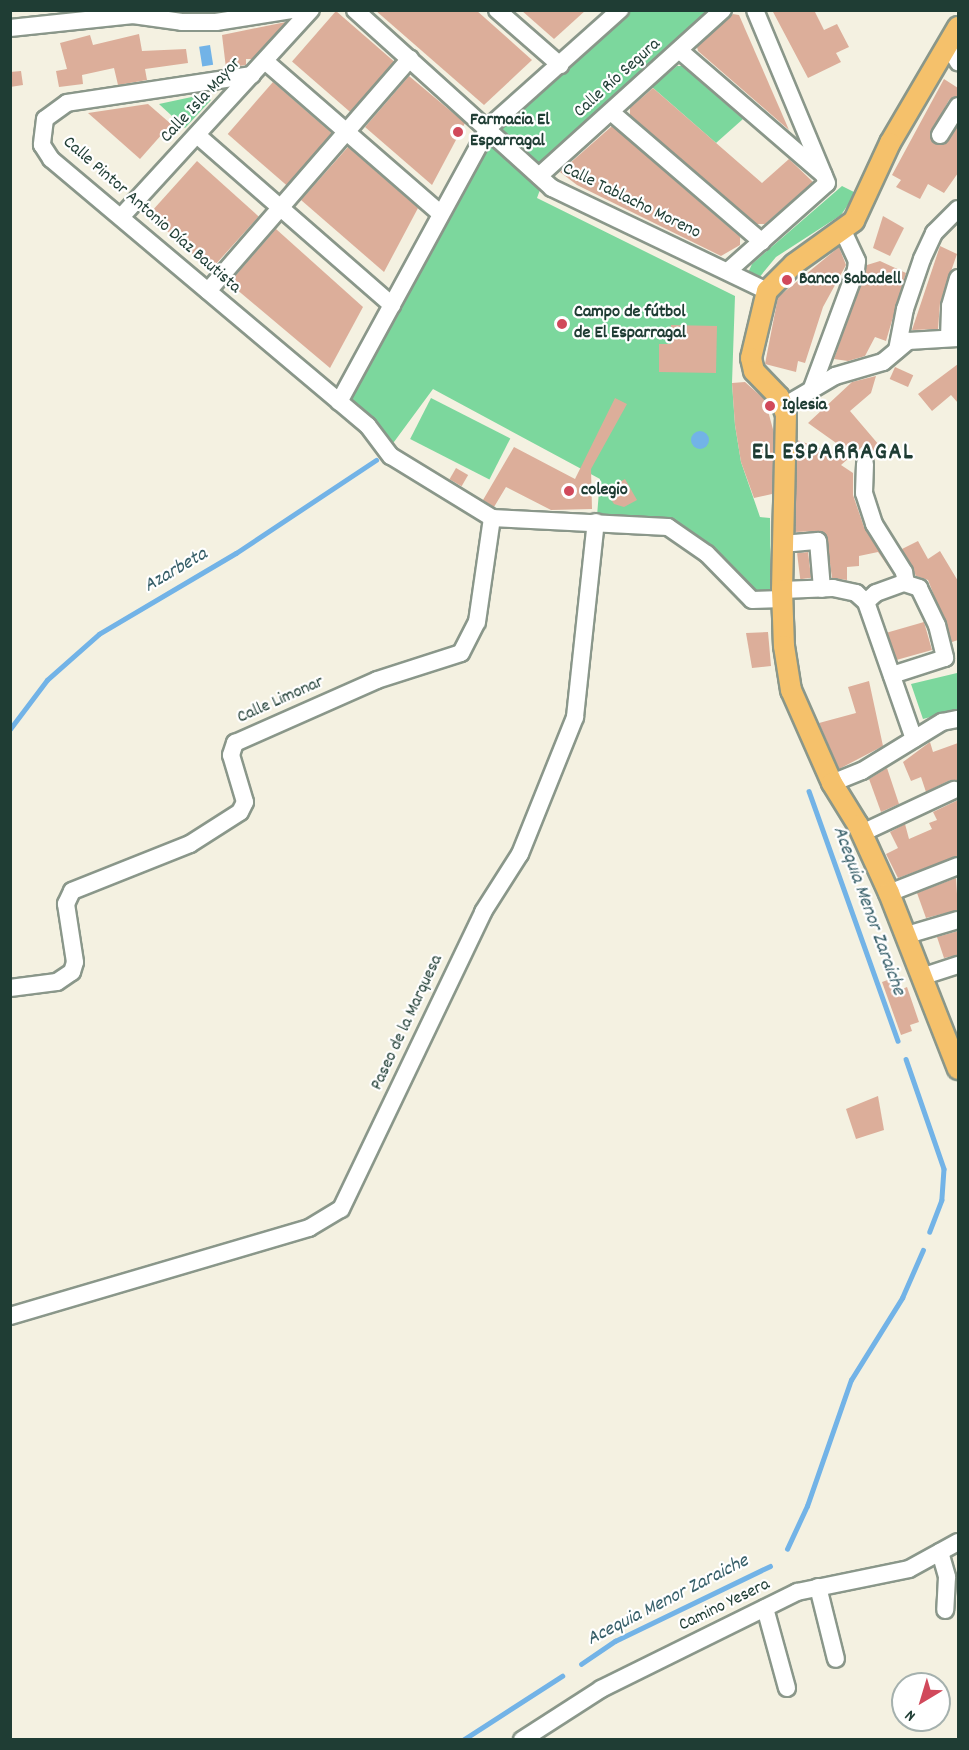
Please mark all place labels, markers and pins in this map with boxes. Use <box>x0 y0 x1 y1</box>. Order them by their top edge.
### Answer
place label: Farmacia El Esparragal <box>470 111 550 154</box>
marker: Farmacia El Esparragal <box>451 125 465 139</box>
place label: Banco Sabadell <box>799 269 901 291</box>
marker: Banco Sabadell <box>780 273 794 287</box>
place label: Campo de fútbol de El Esparragal <box>574 303 686 346</box>
marker: Campo de fútbol de El Esparragal <box>555 317 569 331</box>
place label: Iglesia <box>782 395 827 417</box>
marker: Iglesia <box>763 399 777 413</box>
place label: colegio <box>581 480 628 502</box>
marker: colegio <box>562 484 576 498</box>

